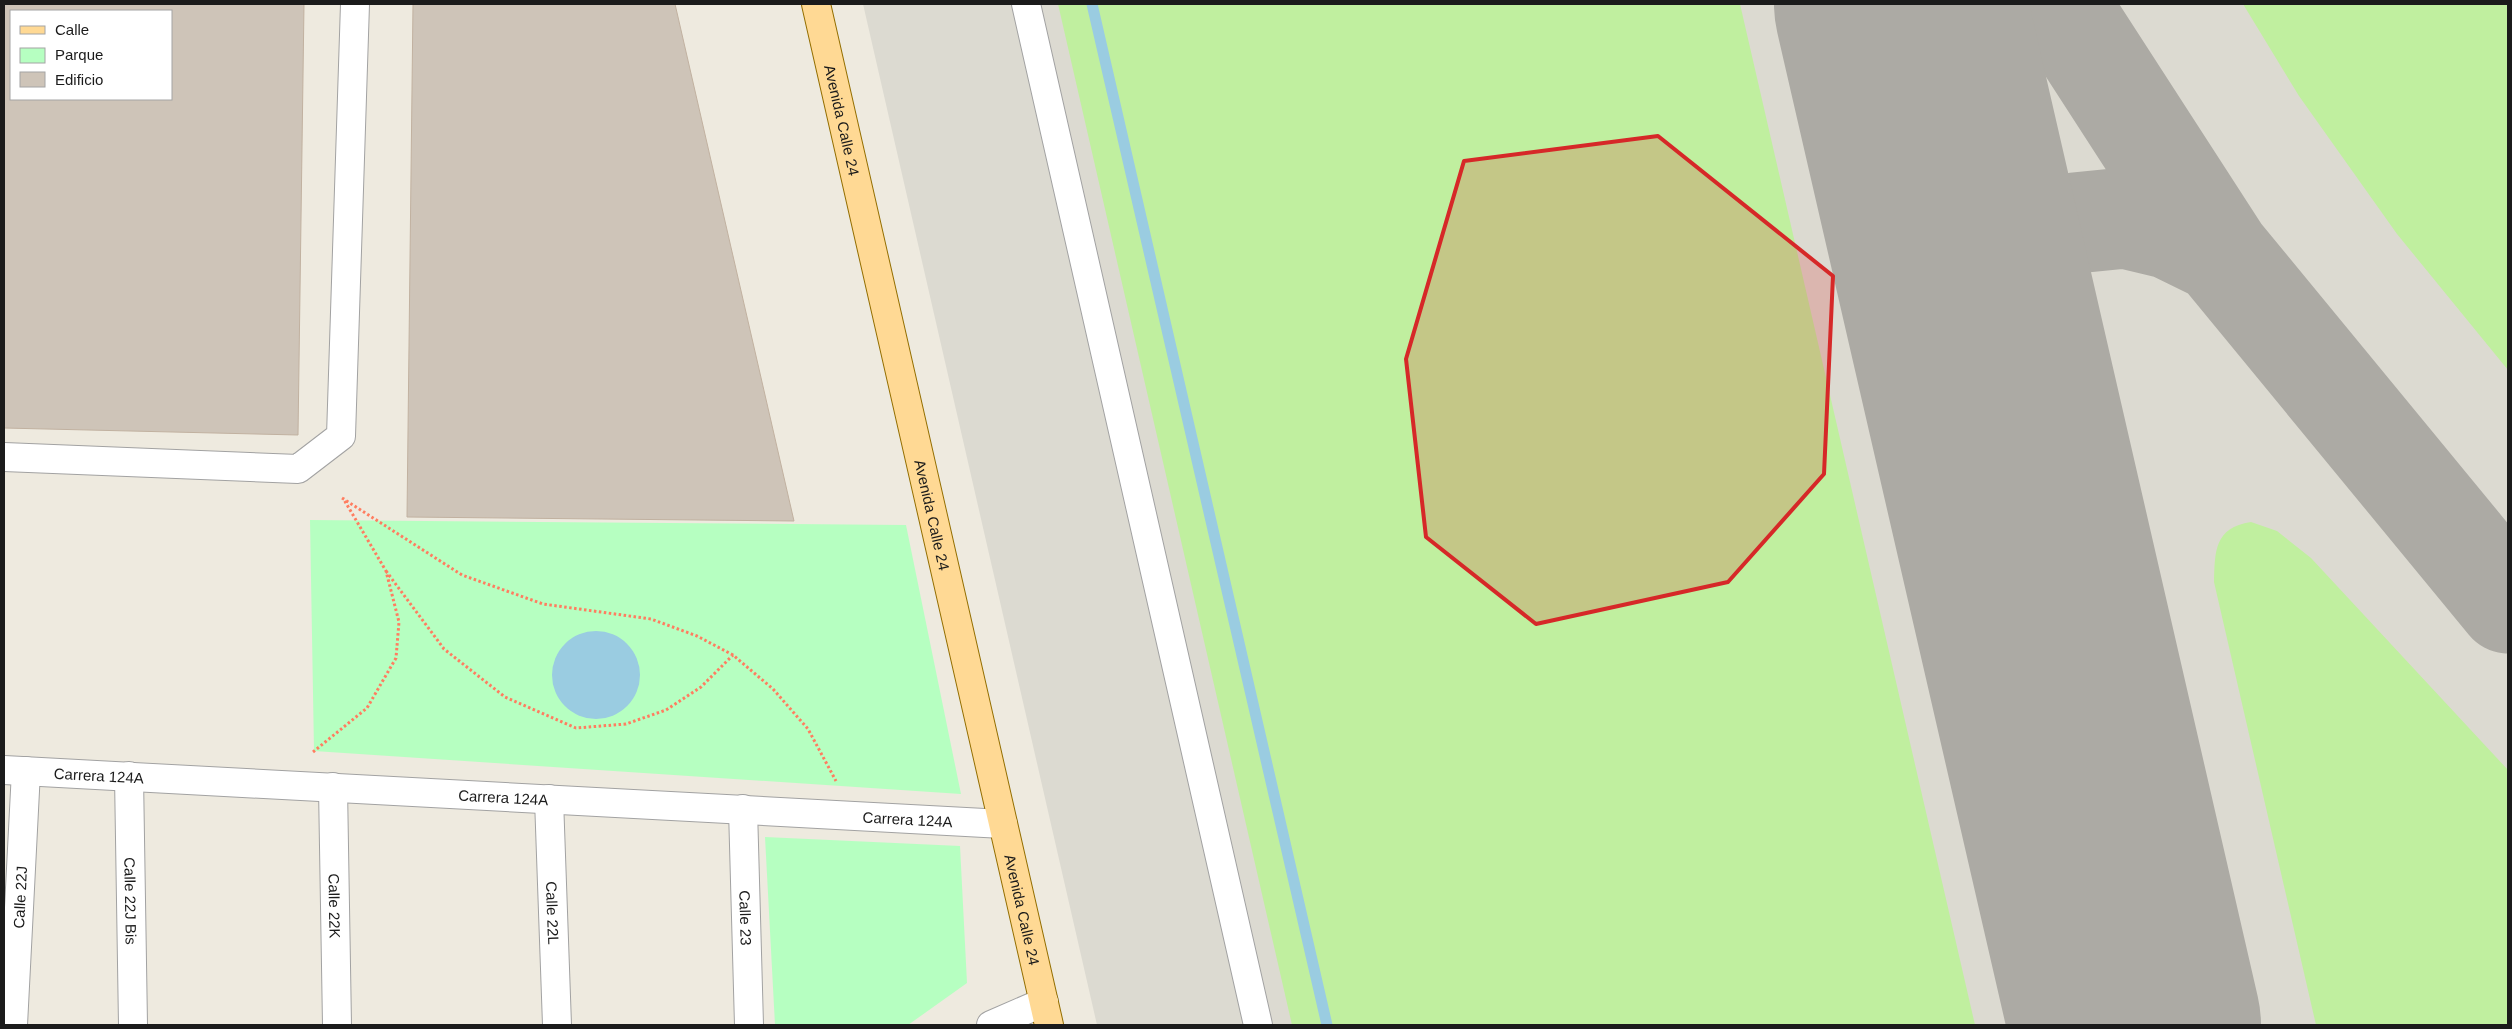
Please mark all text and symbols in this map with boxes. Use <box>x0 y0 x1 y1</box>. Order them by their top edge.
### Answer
legend <box>10 10 172 100</box>
text: Calle <box>55 21 89 38</box>
text: Parque <box>55 46 103 63</box>
street label: Avenida Calle 24 <box>822 63 863 177</box>
text: Edificio <box>55 71 103 88</box>
street label: Avenida Calle 24 <box>912 458 953 572</box>
street label: Carrera 124A <box>53 764 144 786</box>
street label: Carrera 124A <box>458 786 549 808</box>
street label: Carrera 124A <box>862 808 953 830</box>
street label: Avenida Calle 24 <box>1002 853 1044 967</box>
street label: Calle 22J Bis <box>122 857 140 945</box>
street label: Calle 22J <box>9 865 30 929</box>
street label: Calle 22K <box>326 873 344 939</box>
street label: Calle 22L <box>543 881 563 945</box>
street label: Calle 23 <box>737 890 755 946</box>

